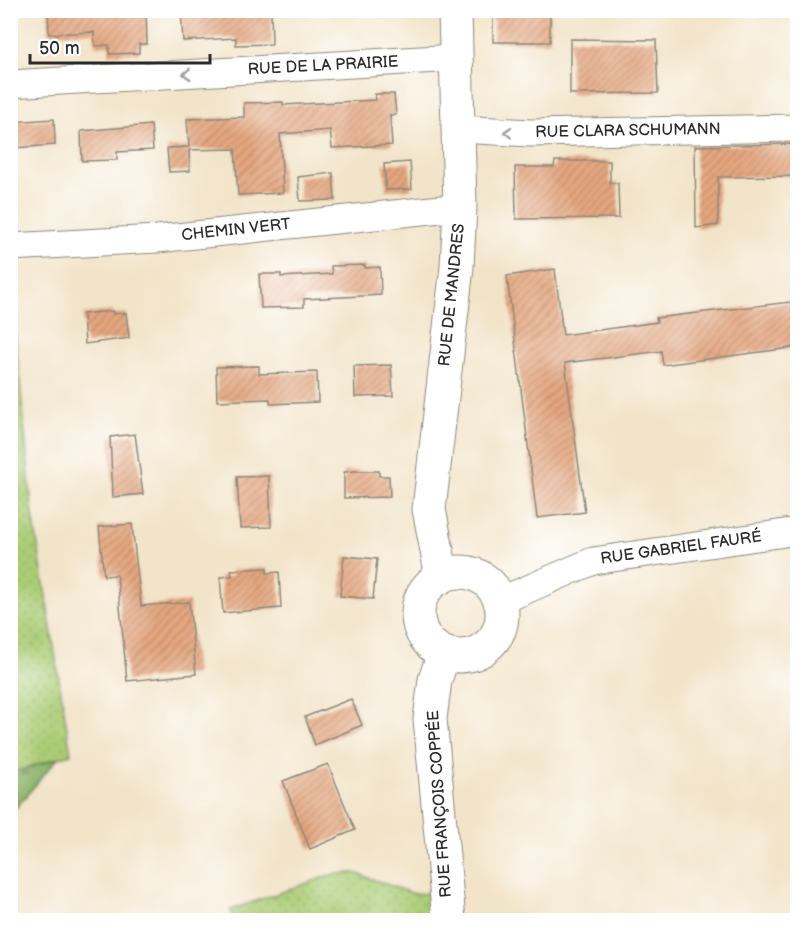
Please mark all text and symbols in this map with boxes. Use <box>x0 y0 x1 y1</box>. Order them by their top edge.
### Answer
scale bar <box>30 27 210 65</box>
text: 50 m <box>39 38 80 59</box>
street label: RUE DE LA PRAIRIE <box>247 53 399 79</box>
one-way arrow <box>183 67 192 80</box>
street label: RUE CLARA SCHUMANN <box>535 120 721 142</box>
one-way arrow <box>504 126 513 139</box>
street label: CHEMIN VERT <box>180 215 292 245</box>
street label: RUE DE MANDRES <box>435 223 469 367</box>
street label: RUE GABRIEL FAURÉ <box>599 525 763 569</box>
street label: RUE FRANÇOIS COPPÉE <box>422 710 456 898</box>

